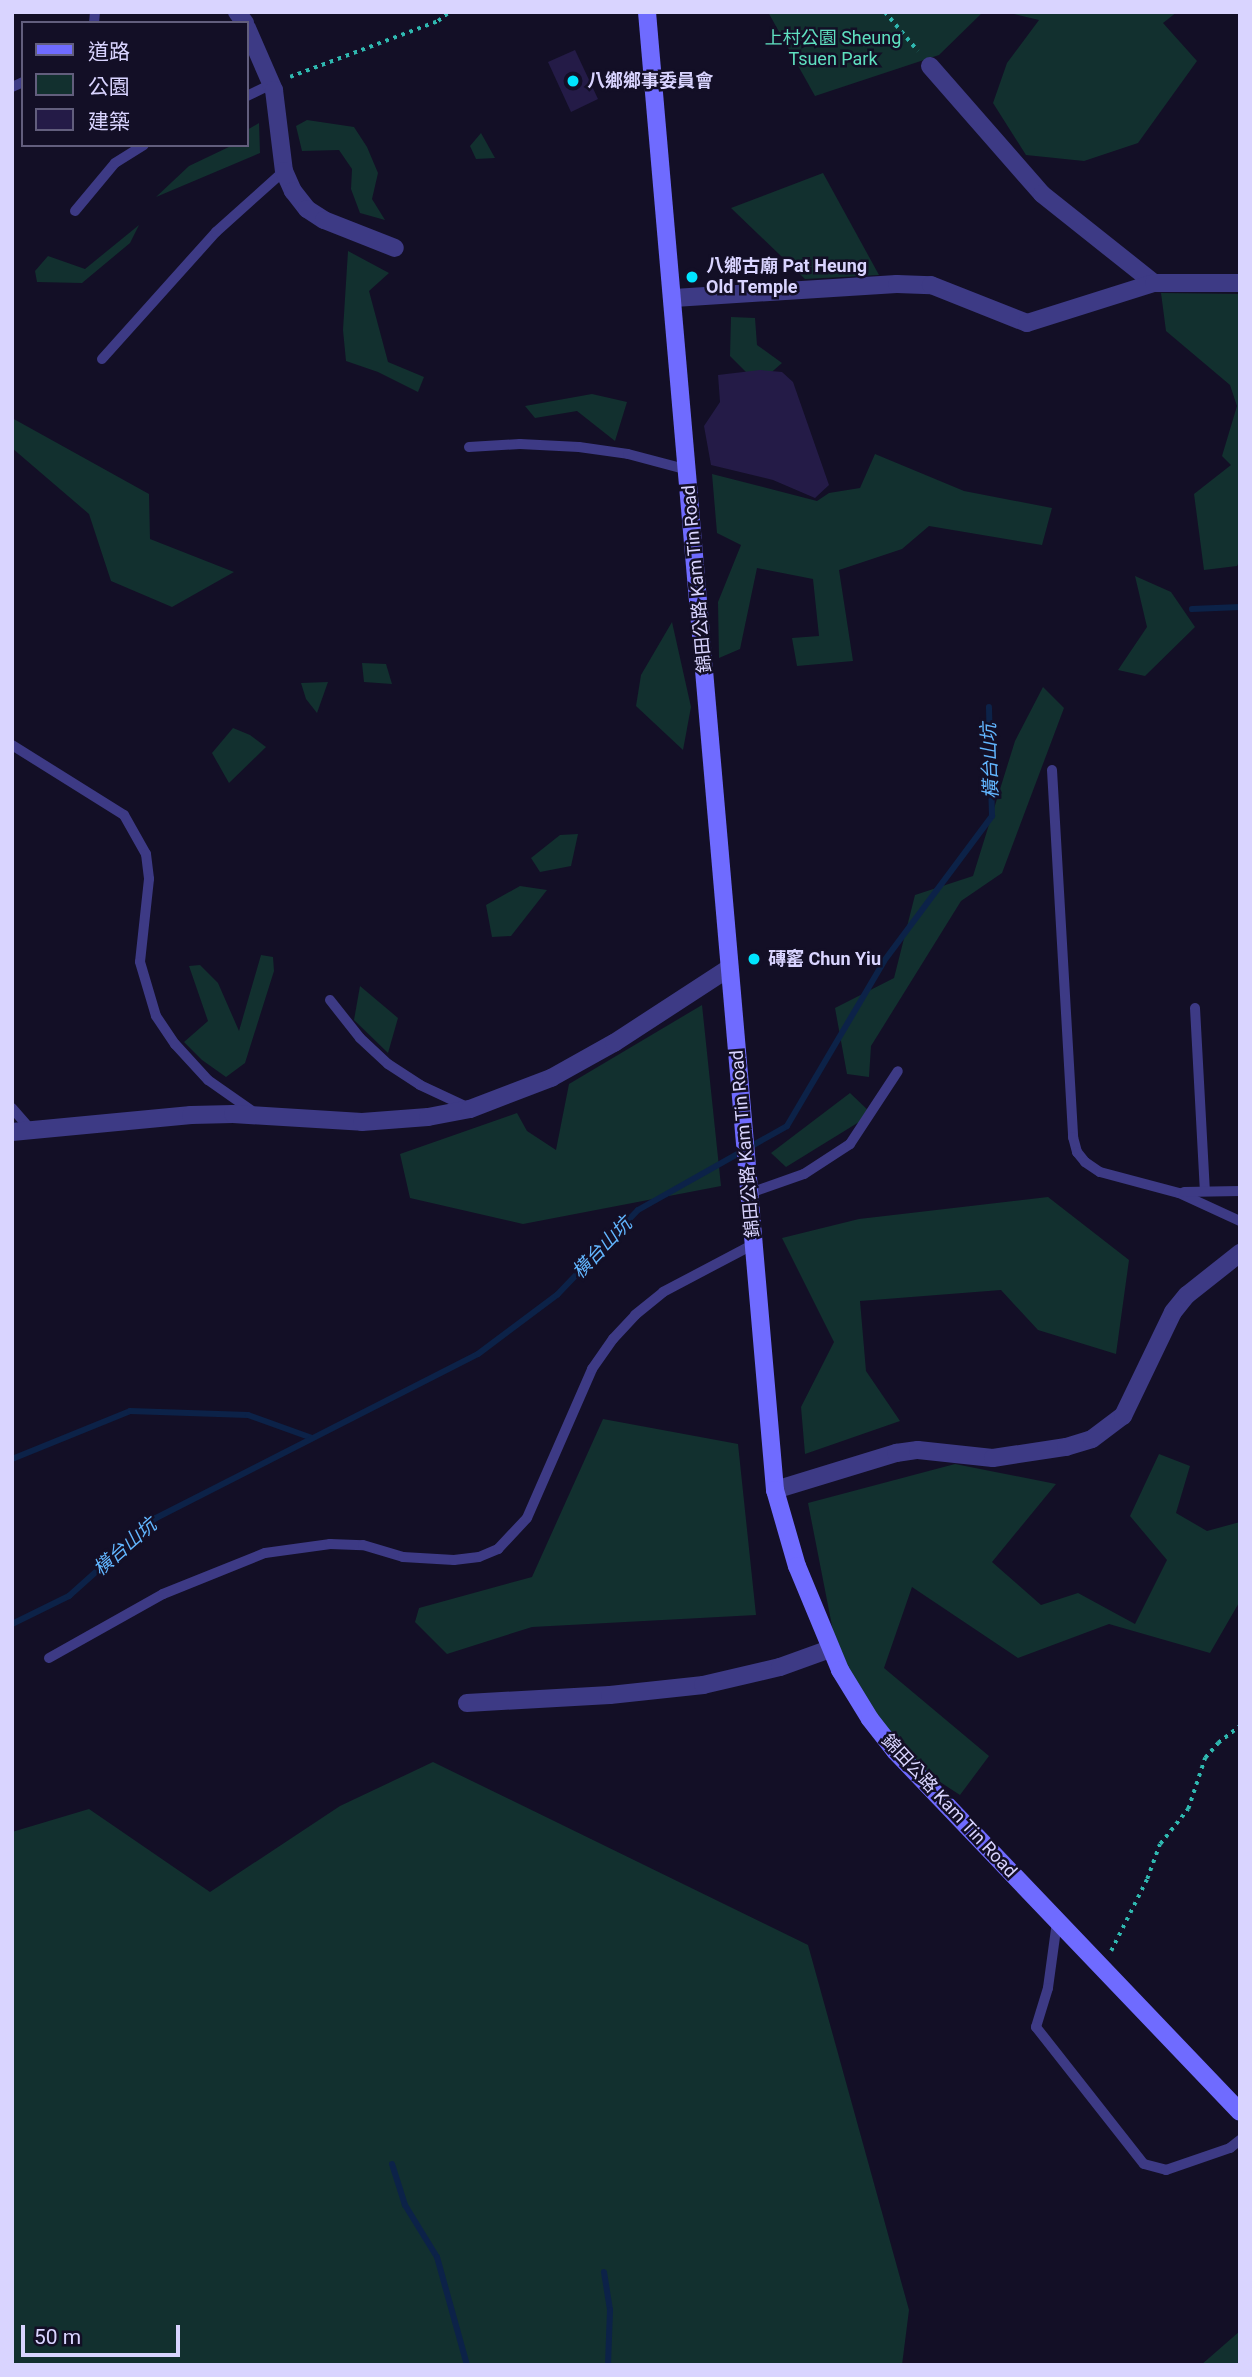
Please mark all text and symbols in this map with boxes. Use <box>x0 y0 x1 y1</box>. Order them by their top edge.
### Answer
legend <box>21 21 248 147</box>
park label: 上村公園 Sheung Tsuen Park <box>765 28 901 70</box>
text: 道路 <box>88 40 130 64</box>
place label: 八鄉鄉事委員會 <box>587 70 713 92</box>
marker: 八鄉鄉事委員會 <box>565 73 581 89</box>
text: 公園 <box>88 75 130 99</box>
text: 建築 <box>88 110 130 134</box>
place label: 八鄉古廟 Pat Heung Old Temple <box>706 256 867 298</box>
marker: 八鄉古廟 Pat Heung Old Temple <box>684 269 700 285</box>
street label: 錦田公路 Kam Tin Road <box>678 484 716 674</box>
water label: 橫台山坑 <box>977 723 1003 799</box>
place label: 磚窰 Chun Yiu <box>768 948 881 970</box>
marker: 磚窰 Chun Yiu <box>746 951 762 967</box>
street label: 錦田公路 Kam Tin Road <box>726 1049 764 1239</box>
water label: 橫台山坑 <box>567 1213 637 1283</box>
water label: 橫台山坑 <box>89 1513 161 1581</box>
street label: 錦田公路 Kam Tin Road <box>877 1730 1021 1882</box>
scale bar <box>24 2310 184 2354</box>
text: 50 m <box>34 2325 81 2349</box>

